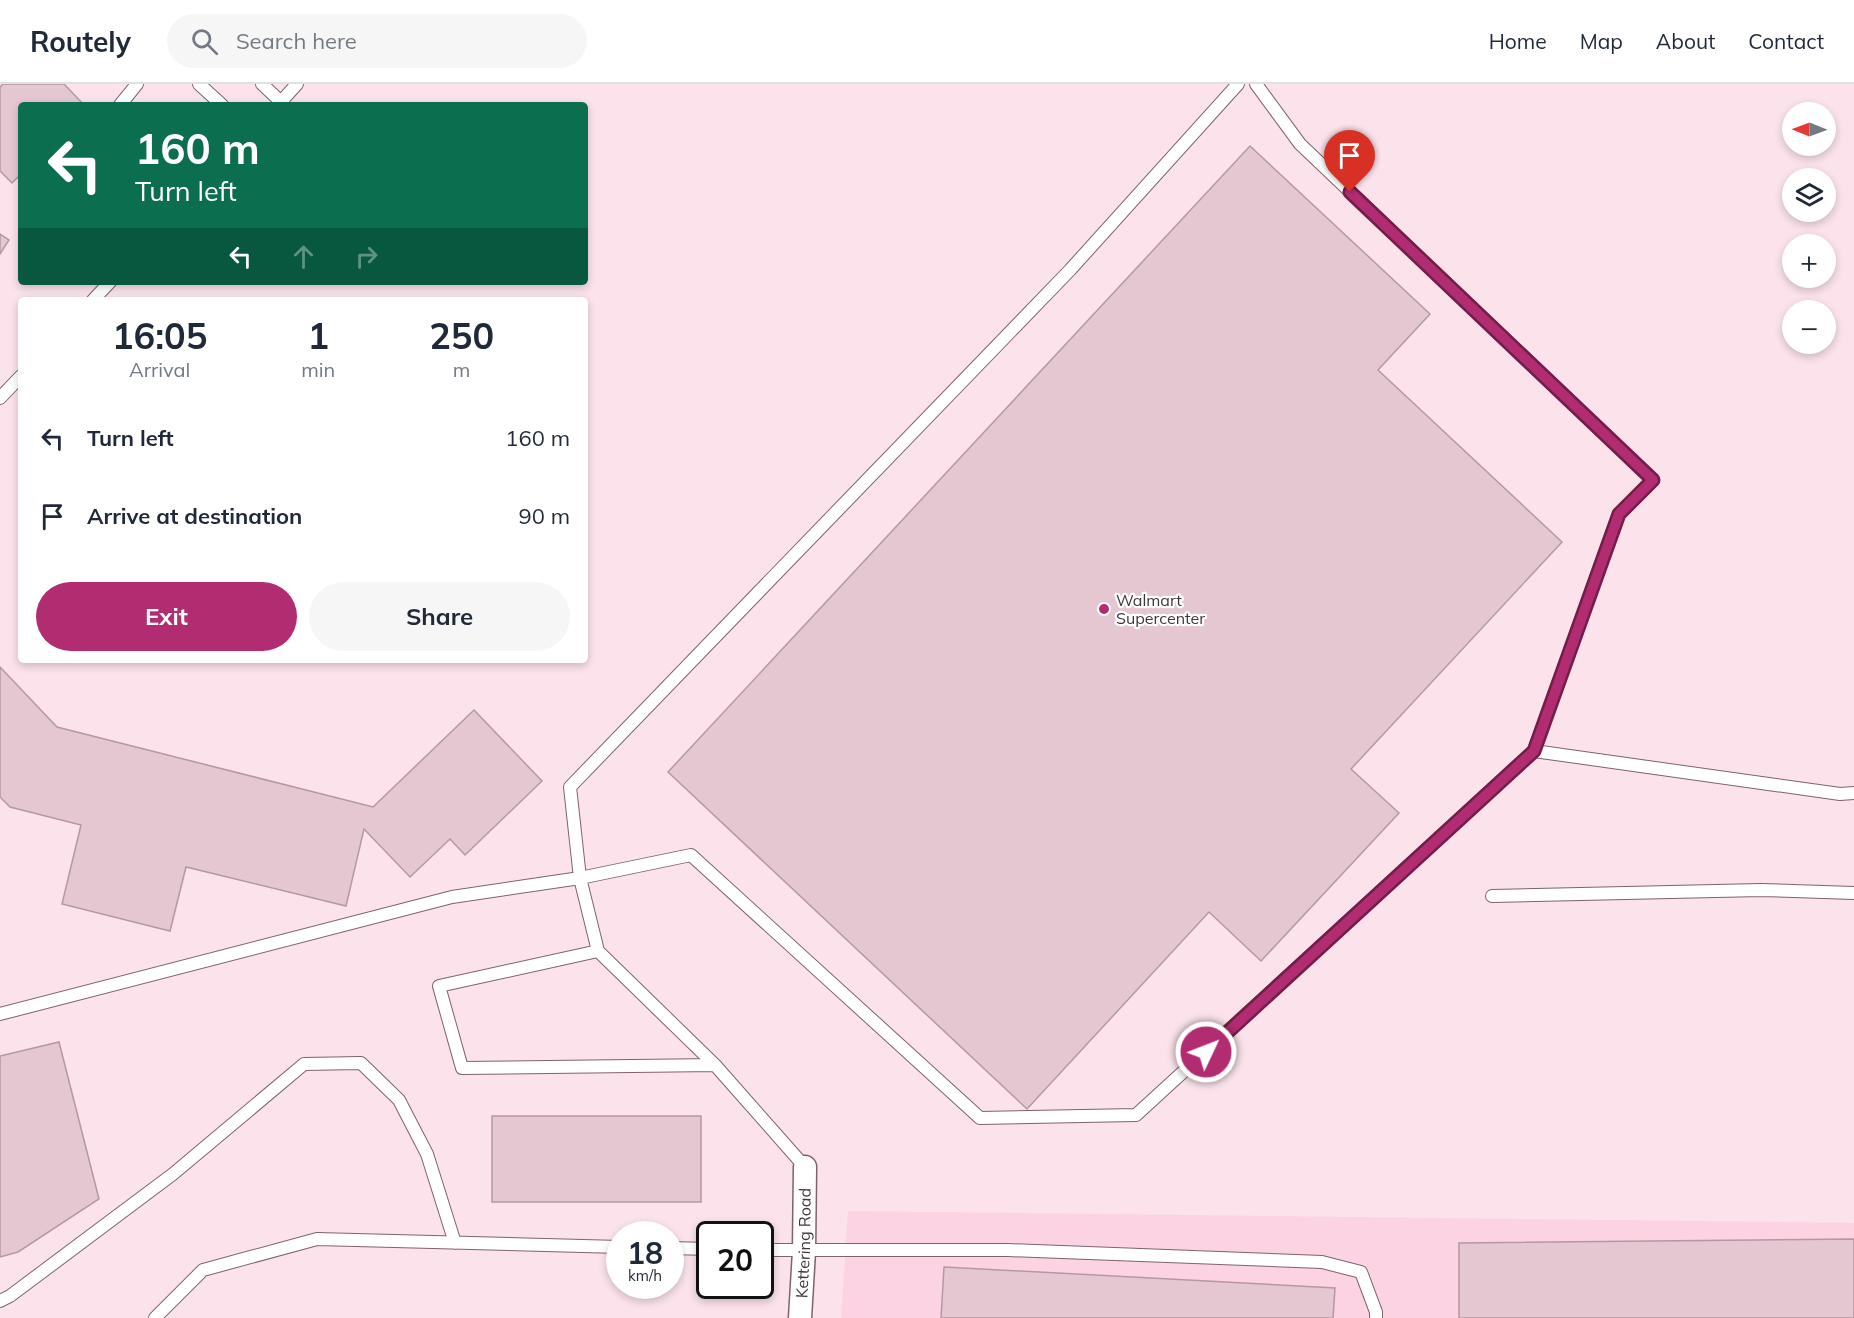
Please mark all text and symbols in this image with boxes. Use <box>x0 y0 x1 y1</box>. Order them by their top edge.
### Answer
search box <box>167 14 587 68</box>
text: Routely <box>30 24 131 59</box>
icon: search <box>188 25 221 58</box>
text: Search here <box>236 27 357 55</box>
text: Home <box>1489 28 1547 54</box>
text: Map <box>1580 28 1623 54</box>
text: About <box>1656 28 1715 54</box>
text: Contact <box>1748 28 1824 54</box>
north arrow <box>1782 102 1836 156</box>
map controls <box>1782 102 1836 354</box>
text: 160 m <box>135 122 260 175</box>
icon: left <box>36 126 114 204</box>
pin <box>1324 130 1375 192</box>
icon: arrive <box>1333 139 1366 172</box>
button: layers <box>1782 168 1836 222</box>
text: Turn left <box>135 174 237 208</box>
button: + <box>1782 234 1836 288</box>
icon: left <box>224 240 257 273</box>
icon: ahead <box>287 240 320 273</box>
icon: right <box>350 240 383 273</box>
button: − <box>1782 300 1836 354</box>
text: 16:05 <box>112 313 207 358</box>
text: 1 <box>307 313 329 358</box>
text: 250 <box>429 313 494 358</box>
text: Arrival <box>129 357 190 382</box>
text: min <box>301 357 335 382</box>
text: m <box>453 357 470 382</box>
icon: left <box>36 422 69 455</box>
text: Turn left <box>87 424 174 452</box>
text: 160 m <box>505 424 570 452</box>
icon: arrive <box>36 500 69 533</box>
text: Arrive at destination <box>87 502 302 530</box>
text: 90 m <box>519 502 570 530</box>
button: Exit <box>36 582 297 651</box>
button: Share <box>309 582 570 651</box>
place label: Walmart Supercenter <box>1116 590 1205 628</box>
marker: Walmart Supercenter <box>1097 602 1111 616</box>
position arrow <box>1174 1020 1238 1084</box>
street label: Kettering Road <box>791 1188 815 1299</box>
speed limit sign: 20 <box>696 1221 774 1299</box>
text: 18 <box>627 1234 663 1272</box>
text: km/h <box>628 1266 662 1285</box>

